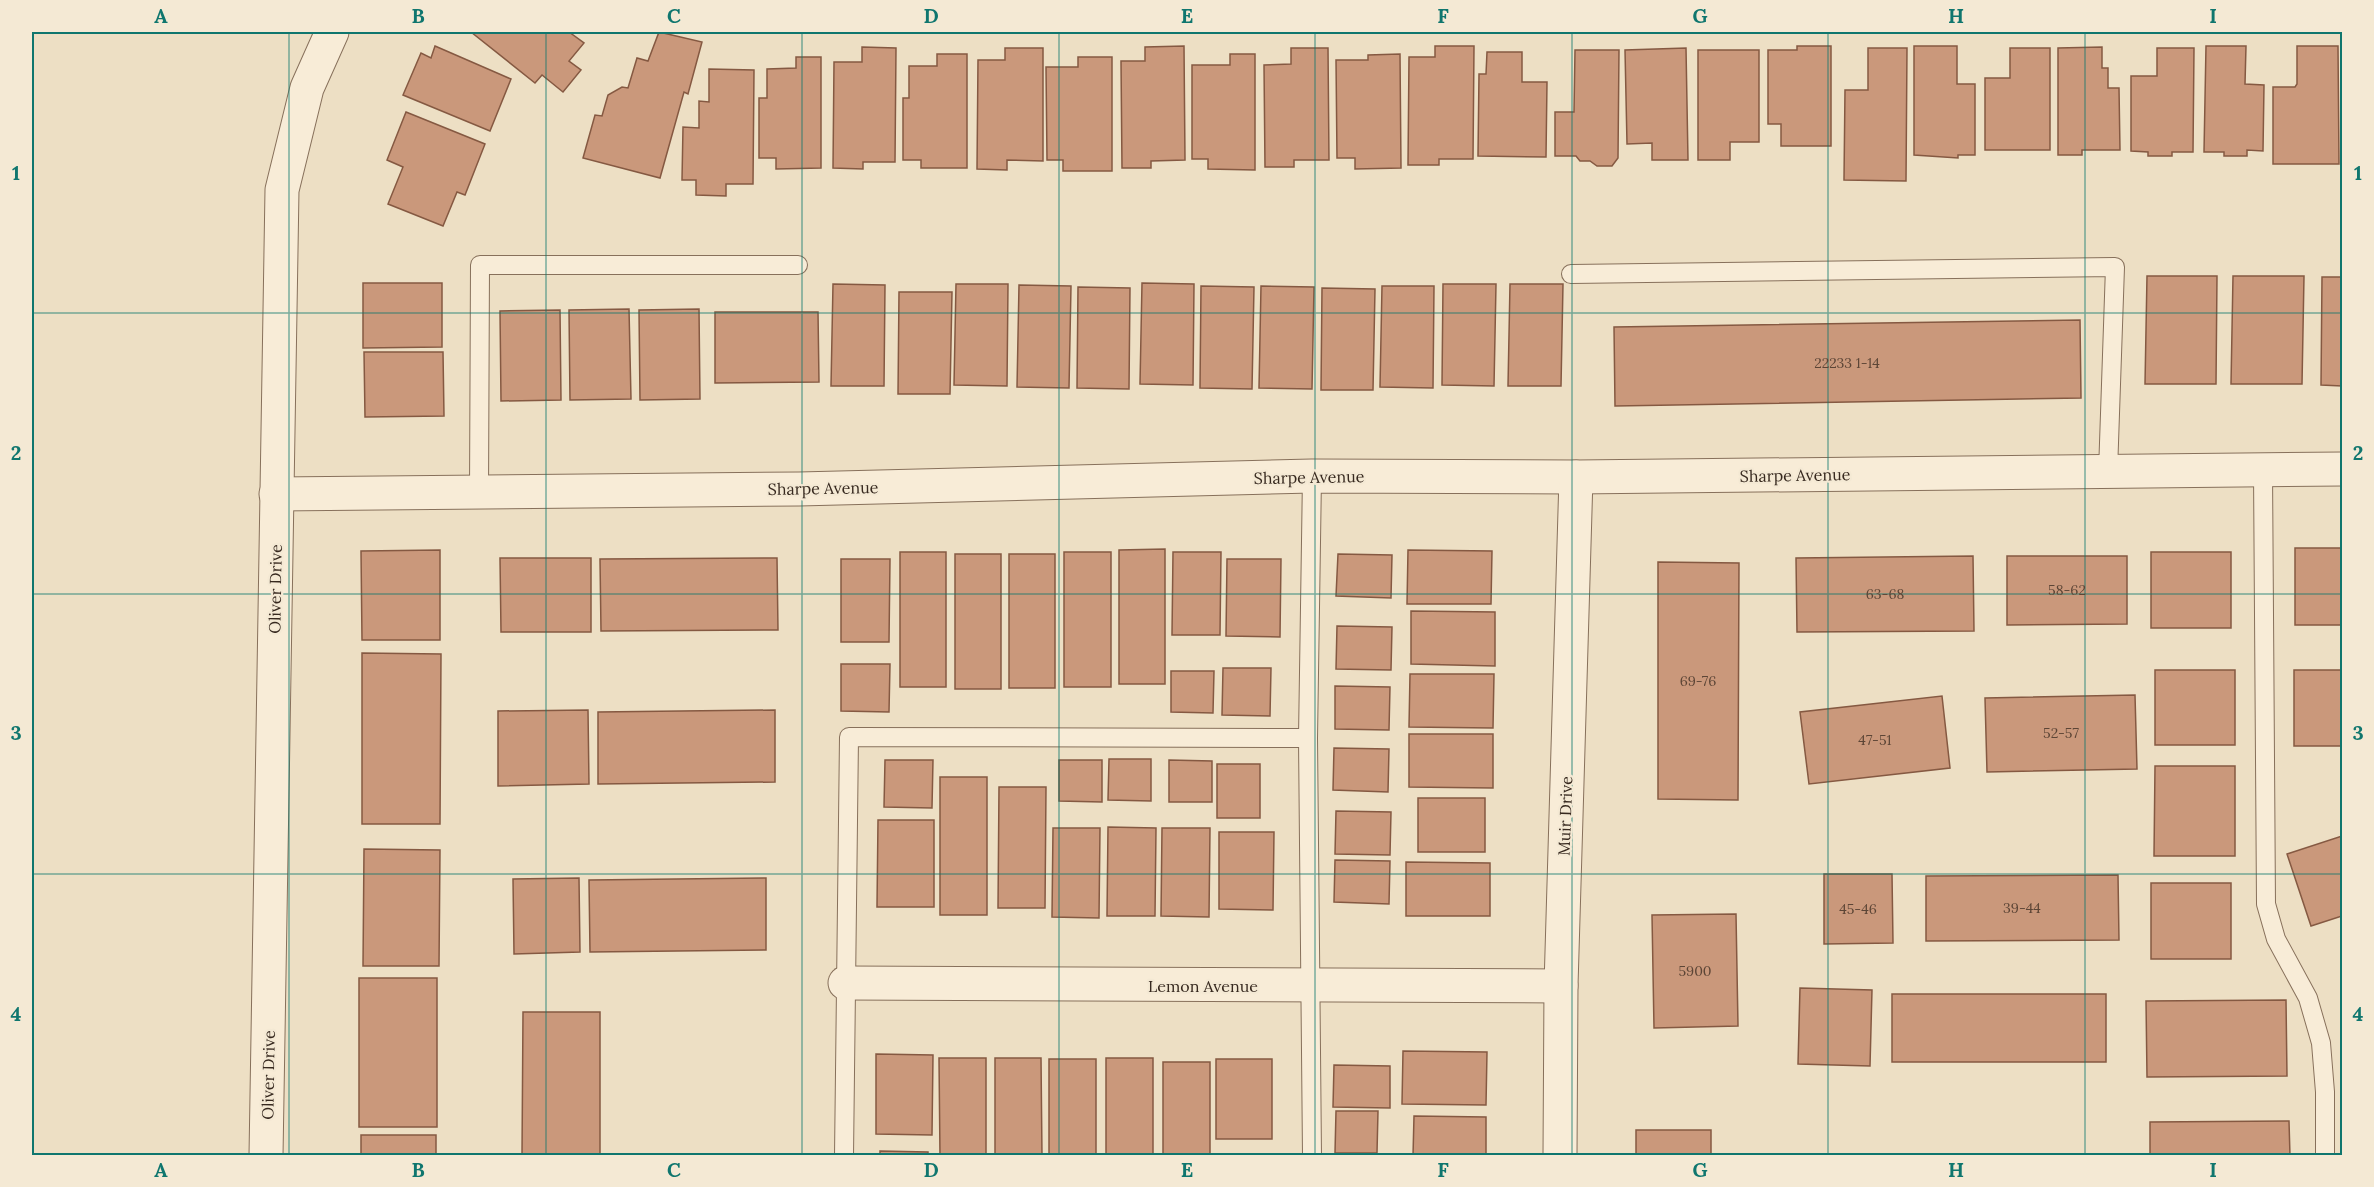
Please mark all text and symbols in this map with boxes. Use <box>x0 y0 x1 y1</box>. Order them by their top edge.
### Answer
text: A <box>154 3 168 28</box>
text: B <box>411 3 425 28</box>
text: C <box>667 3 681 28</box>
text: D <box>923 3 939 28</box>
text: E <box>1181 3 1193 28</box>
text: F <box>1437 3 1449 28</box>
text: G <box>1692 3 1708 28</box>
text: H <box>1948 3 1964 28</box>
text: I <box>2209 3 2217 28</box>
text: 1 <box>12 160 20 185</box>
text: 1 <box>2354 160 2362 185</box>
house number: 22233 1-14 <box>1814 354 1880 372</box>
text: 2 <box>11 440 21 465</box>
text: 2 <box>2353 440 2363 465</box>
street label: Sharpe Avenue <box>1740 464 1851 486</box>
street label: Sharpe Avenue <box>1254 466 1365 488</box>
street label: Sharpe Avenue <box>768 477 879 499</box>
street label: Oliver Drive <box>264 544 286 634</box>
house number: 58-62 <box>2048 581 2086 599</box>
house number: 63-68 <box>1866 585 1904 603</box>
house number: 69-76 <box>1680 672 1716 690</box>
text: 3 <box>10 720 22 745</box>
text: 3 <box>2352 720 2364 745</box>
house number: 52-57 <box>2043 724 2079 742</box>
house number: 47-51 <box>1858 731 1892 749</box>
street label: Muir Drive <box>1554 775 1576 856</box>
house number: 39-44 <box>2003 899 2041 917</box>
house number: 45-46 <box>1839 900 1877 918</box>
house number: 5900 <box>1678 962 1712 980</box>
street label: Lemon Avenue <box>1148 976 1258 996</box>
text: 4 <box>11 1001 22 1026</box>
text: 4 <box>2353 1001 2364 1026</box>
street label: Oliver Drive <box>257 1030 279 1120</box>
text: A <box>154 1157 168 1182</box>
text: B <box>411 1157 425 1182</box>
text: C <box>667 1157 681 1182</box>
text: D <box>923 1157 939 1182</box>
text: E <box>1181 1157 1193 1182</box>
text: F <box>1437 1157 1449 1182</box>
text: G <box>1692 1157 1708 1182</box>
text: H <box>1948 1157 1964 1182</box>
text: I <box>2209 1157 2217 1182</box>

